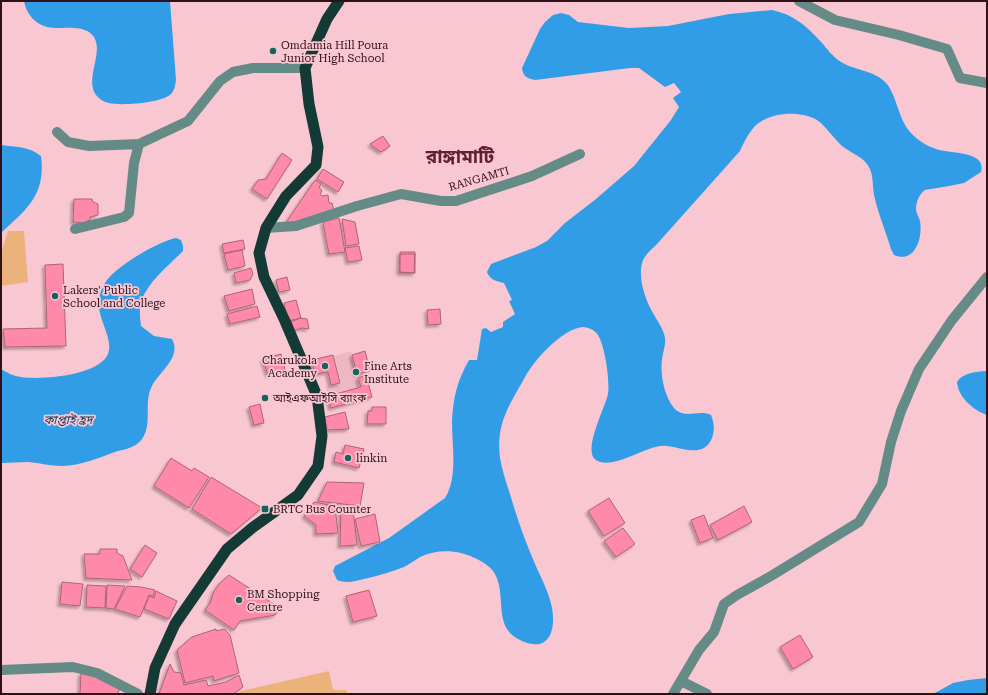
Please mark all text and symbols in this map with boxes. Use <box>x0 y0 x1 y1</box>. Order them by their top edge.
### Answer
place label: Omdamia Hill Poura Junior High School <box>281 39 388 65</box>
marker: Omdamia Hill Poura Junior High School <box>268 46 278 56</box>
district label: রাঙ্গামাটি <box>425 145 495 168</box>
street label: RANGAMTI <box>447 164 511 194</box>
place label: Lakers' Public School and College <box>63 284 165 310</box>
marker: Lakers' Public School and College <box>50 291 60 301</box>
place label: Charukola Academy <box>262 354 317 380</box>
place label: Fine Arts Institute <box>364 360 412 386</box>
marker: Charukola Academy <box>320 361 330 371</box>
marker: Fine Arts Institute <box>351 367 361 377</box>
place label: আইএফআইসি ব্যাংক <box>272 392 366 405</box>
marker: আইএফআইসি ব্যাংক <box>260 393 270 403</box>
water label: কাপ্তাই হ্রদ <box>44 413 95 427</box>
place label: linkin <box>356 452 387 465</box>
marker: linkin <box>343 453 353 463</box>
place label: BRTC Bus Counter <box>273 503 371 516</box>
marker: BRTC Bus Counter <box>260 504 270 514</box>
place label: BM Shopping Centre <box>247 588 320 614</box>
marker: BM Shopping Centre <box>234 595 244 605</box>

